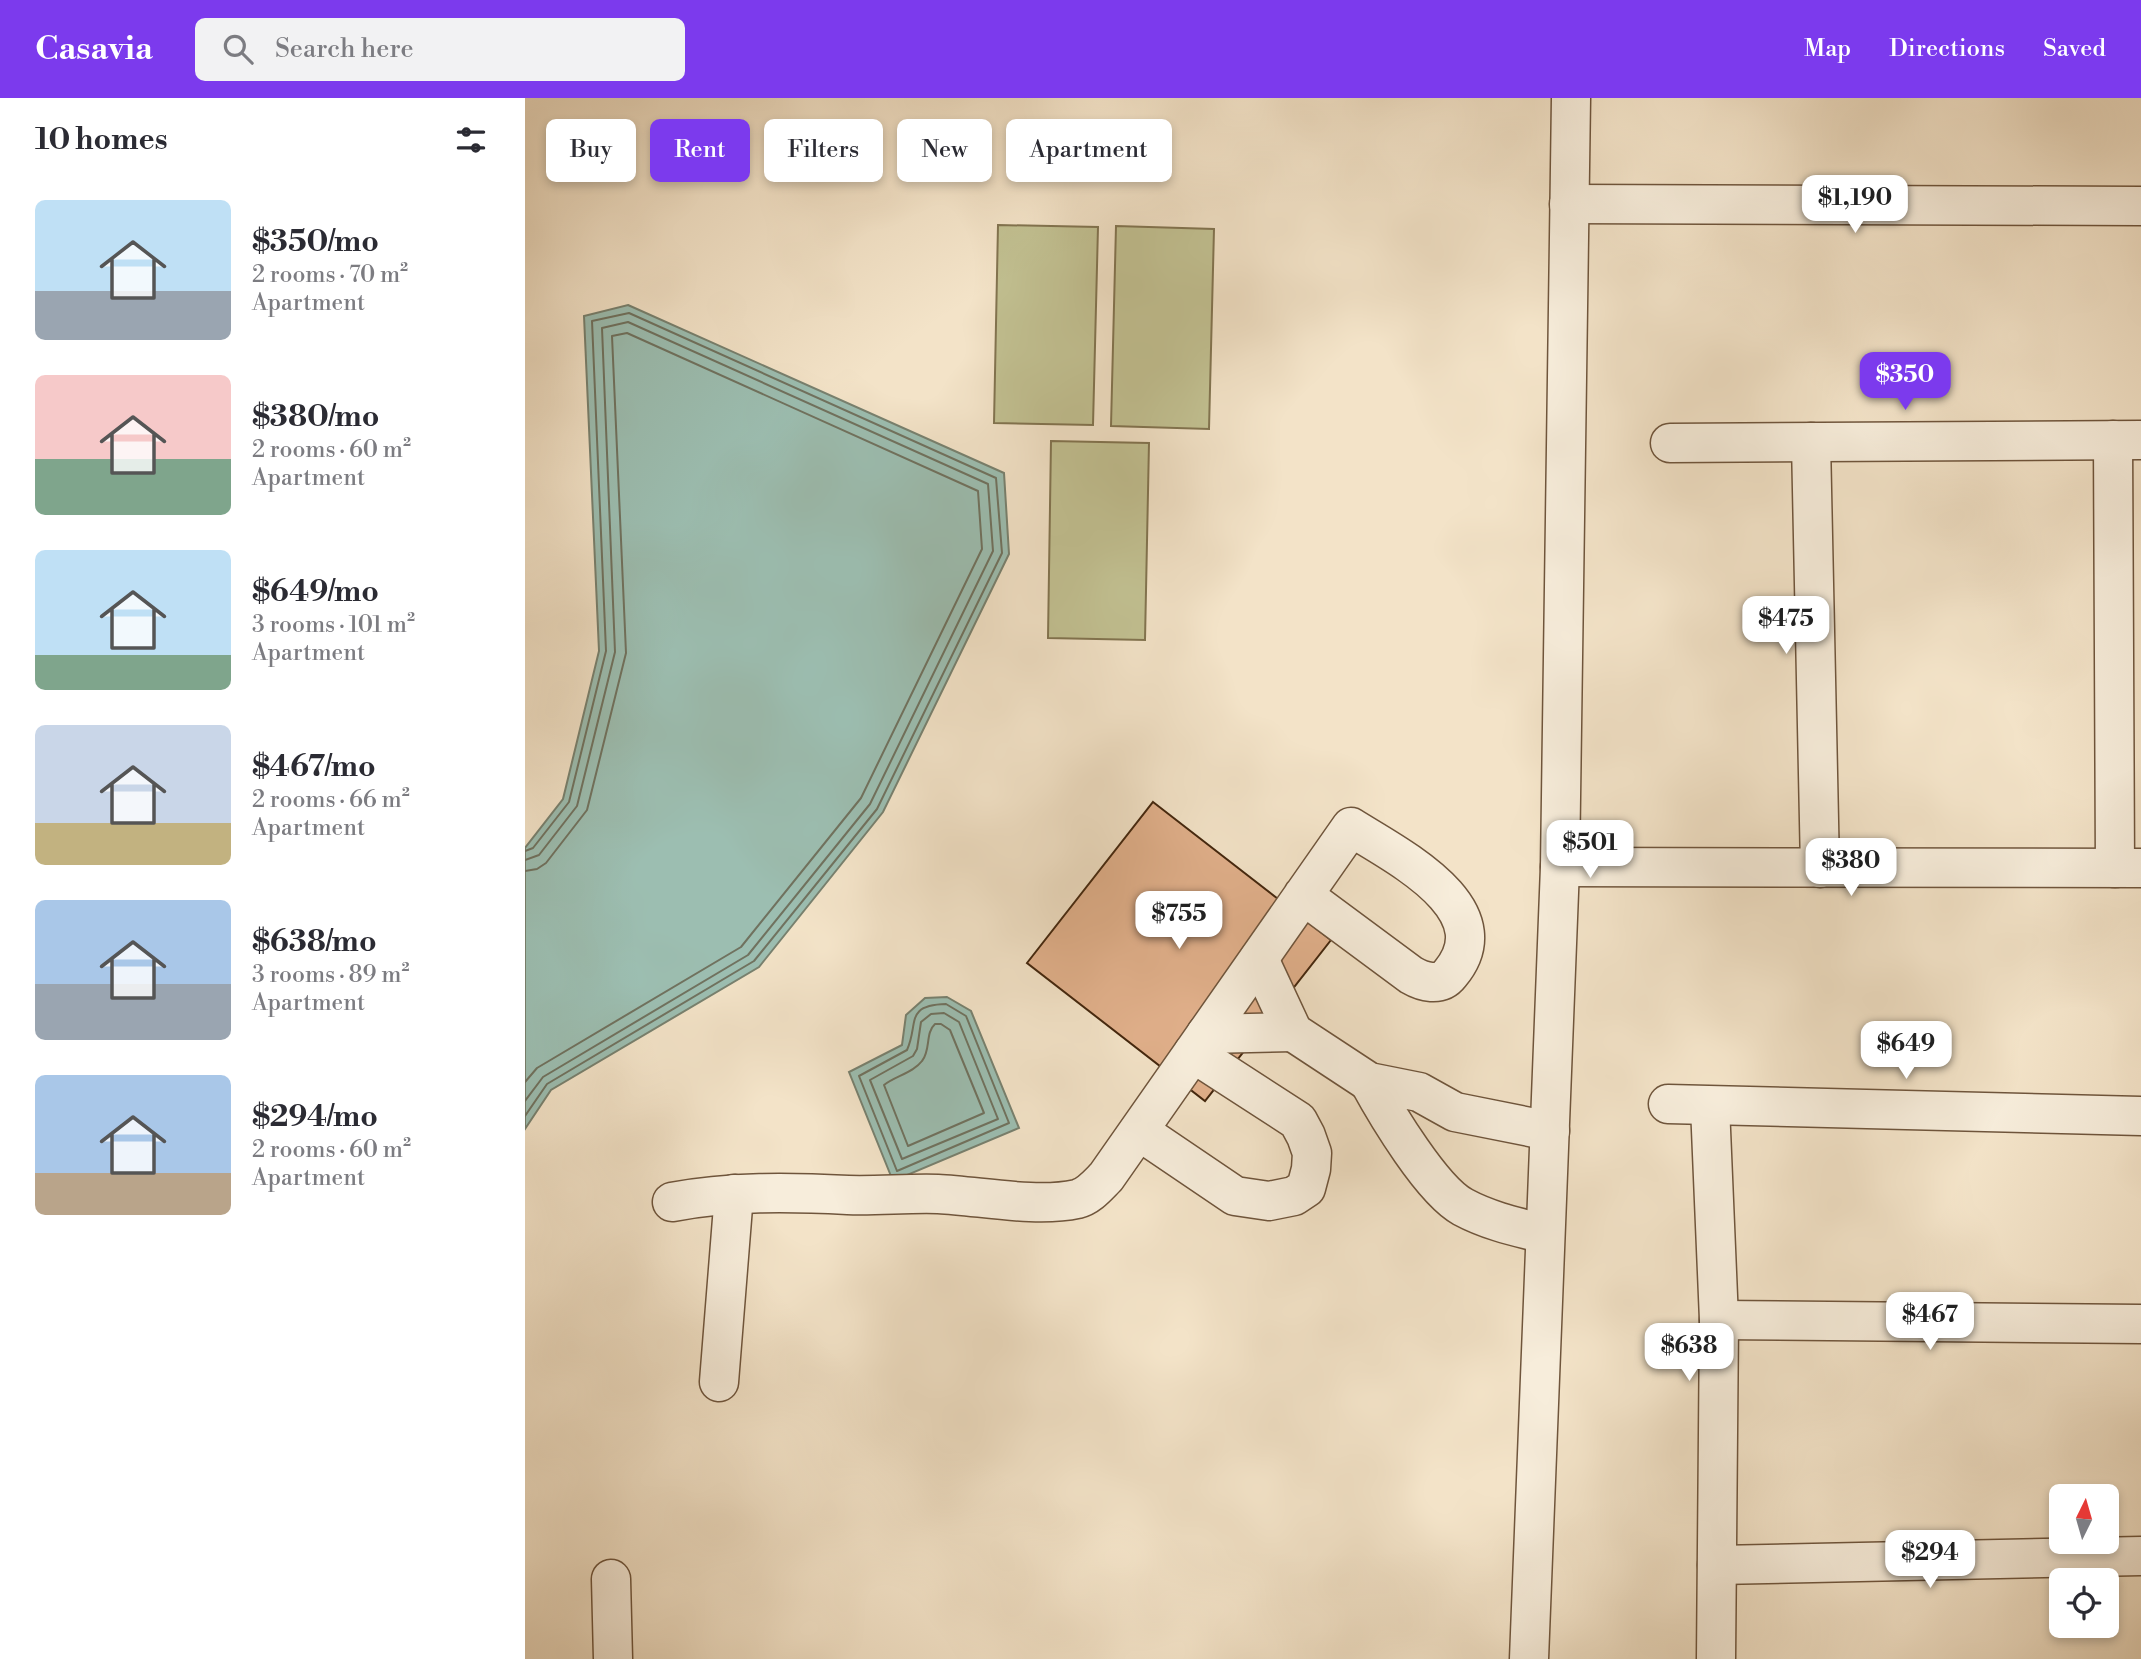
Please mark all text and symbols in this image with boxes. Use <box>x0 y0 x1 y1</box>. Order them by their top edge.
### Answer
search box <box>195 18 685 81</box>
text: Casavia <box>35 29 153 70</box>
icon: search <box>219 30 257 68</box>
text: Search here <box>275 33 414 65</box>
text: Map <box>1804 34 1851 64</box>
text: Directions <box>1889 34 2005 64</box>
text: Saved <box>2043 34 2106 64</box>
chip: Buy <box>546 119 636 182</box>
chip: Rent <box>650 119 750 182</box>
chip: Filters <box>764 119 883 182</box>
chip: New <box>897 119 992 182</box>
chip: Apartment <box>1006 119 1172 182</box>
text: 10 homes <box>35 121 168 159</box>
icon: filters <box>452 121 490 159</box>
pin: $1,190 <box>1798 176 1912 235</box>
text: $1,190 <box>1818 184 1892 212</box>
text: $350/mo <box>252 223 379 261</box>
icon: home <box>91 228 175 312</box>
text: 2 rooms · 70 m² <box>252 261 408 289</box>
text: Apartment <box>252 289 365 317</box>
pin: $350 <box>1864 352 1946 412</box>
text: $350 <box>1876 361 1934 389</box>
text: $380/mo <box>252 398 379 436</box>
icon: home <box>91 403 175 487</box>
text: 2 rooms · 60 m² <box>252 436 411 464</box>
text: Apartment <box>252 464 365 492</box>
text: $649/mo <box>252 573 379 611</box>
icon: home <box>91 578 175 662</box>
pin: $475 <box>1745 596 1827 656</box>
text: $475 <box>1758 605 1814 633</box>
text: 3 rooms · 101 m² <box>252 611 415 639</box>
text: Apartment <box>252 639 365 667</box>
text: $467/mo <box>252 748 376 786</box>
icon: home <box>91 753 175 837</box>
text: 2 rooms · 66 m² <box>252 786 410 814</box>
text: Apartment <box>252 814 365 842</box>
pin: $501 <box>1549 820 1631 880</box>
text: $501 <box>1563 829 1617 857</box>
pin: $380 <box>1810 838 1892 898</box>
text: $380 <box>1822 847 1880 875</box>
pin: $755 <box>1138 892 1220 951</box>
text: $755 <box>1151 900 1207 928</box>
text: $638/mo <box>252 923 377 961</box>
icon: home <box>91 928 175 1012</box>
text: 3 rooms · 89 m² <box>252 961 409 989</box>
text: Apartment <box>252 989 365 1017</box>
pin: $649 <box>1865 1021 1947 1081</box>
text: $649 <box>1877 1030 1935 1058</box>
text: $294/mo <box>252 1098 378 1136</box>
icon: home <box>91 1103 175 1187</box>
text: 2 rooms · 60 m² <box>252 1136 411 1164</box>
text: Apartment <box>252 1164 365 1192</box>
pin: $467 <box>1889 1292 1971 1352</box>
text: $467 <box>1902 1301 1958 1329</box>
pin: $638 <box>1648 1324 1730 1383</box>
text: $638 <box>1661 1332 1717 1360</box>
north arrow <box>2049 1484 2119 1554</box>
map controls <box>2049 1484 2119 1638</box>
pin: $294 <box>1889 1530 1971 1590</box>
text: $294 <box>1901 1539 1959 1567</box>
button: locate <box>2049 1568 2119 1638</box>

